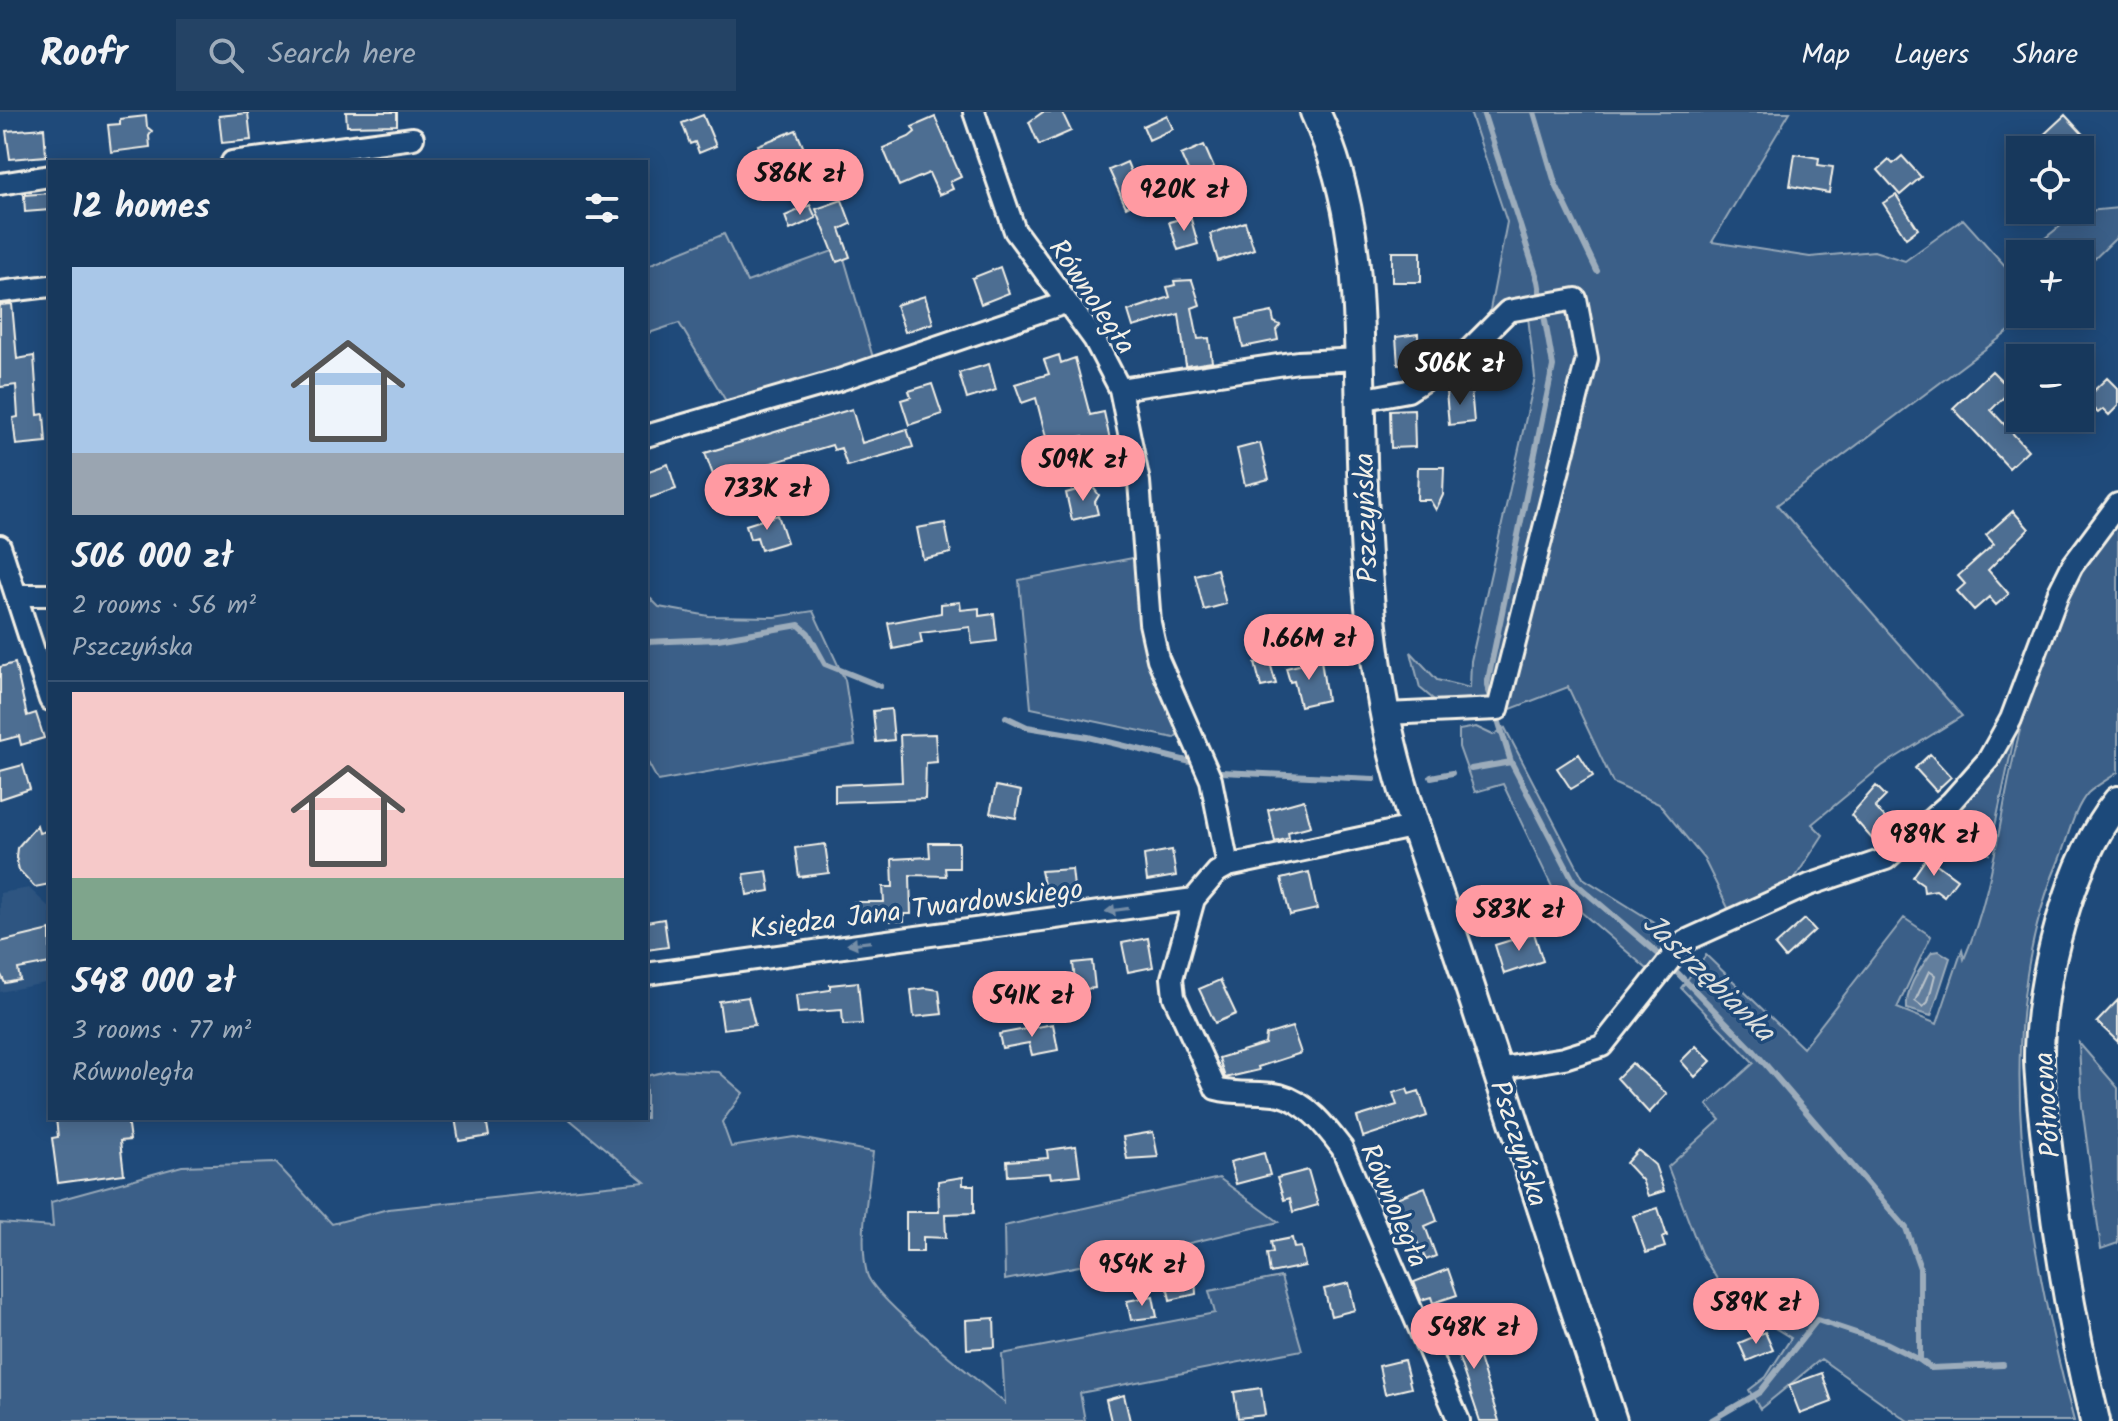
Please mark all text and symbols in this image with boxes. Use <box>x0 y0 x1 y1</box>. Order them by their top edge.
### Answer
search box <box>176 19 736 91</box>
text: Roofr <box>40 25 128 85</box>
text: Search here <box>268 31 416 79</box>
icon: search <box>204 33 248 77</box>
text: Map <box>1801 33 1850 78</box>
text: Layers <box>1894 33 1969 78</box>
text: Share <box>2013 33 2078 78</box>
map controls <box>2006 136 2094 432</box>
button: locate <box>2006 136 2094 224</box>
pin: 586K zł <box>726 149 874 217</box>
text: 586K zł <box>755 154 845 196</box>
pin: 920K zł <box>1110 165 1258 233</box>
text: 920K zł <box>1139 170 1229 212</box>
text: 12 homes <box>72 181 210 235</box>
icon: filters <box>580 186 624 230</box>
street label: Równoległa <box>1036 230 1146 364</box>
button: + <box>2006 240 2094 328</box>
icon: home <box>276 319 420 463</box>
pin: 506K zł <box>1386 339 1534 407</box>
text: 506K zł <box>1416 344 1504 386</box>
button: − <box>2006 344 2094 432</box>
pin: 509K zł <box>1009 435 1157 503</box>
text: 509K zł <box>1039 440 1127 482</box>
street label: Pszczyńska <box>1343 452 1392 584</box>
pin: 733K zł <box>693 464 841 532</box>
text: 733K zł <box>723 469 811 511</box>
text: 506 000 zł <box>72 531 233 585</box>
text: 2 rooms · 56 m² <box>72 585 256 627</box>
pin: 1.66M zł <box>1226 614 1392 682</box>
text: 1.66M zł <box>1262 619 1356 661</box>
text: Pszczyńska <box>72 627 193 669</box>
icon: home <box>276 744 420 888</box>
pin: 989K zł <box>1860 810 2008 878</box>
text: 989K zł <box>1889 815 1979 857</box>
street label: Księdza Jana Twardowskiego <box>747 868 1086 953</box>
pin: 583K zł <box>1445 885 1593 953</box>
text: 583K zł <box>1474 890 1564 932</box>
water label: Jastrzębianka <box>1630 902 1787 1056</box>
one-way arrow <box>1104 904 1129 917</box>
one-way arrow <box>846 937 871 950</box>
text: 548 000 zł <box>72 956 236 1010</box>
pin: 541K zł <box>958 971 1106 1039</box>
text: 541K zł <box>990 976 1074 1018</box>
text: 3 rooms · 77 m² <box>72 1010 251 1052</box>
street label: Północna <box>2022 1050 2075 1159</box>
text: Równoległa <box>72 1052 194 1094</box>
street label: Pszczyńska <box>1476 1075 1559 1213</box>
street label: Równoległa <box>1346 1137 1439 1275</box>
pin: 954K zł <box>1068 1240 1216 1308</box>
text: 954K zł <box>1098 1245 1186 1287</box>
pin: 589K zł <box>1682 1278 1830 1346</box>
text: 589K zł <box>1711 1283 1801 1325</box>
pin: 548K zł <box>1400 1303 1548 1371</box>
text: 548K zł <box>1429 1308 1519 1350</box>

